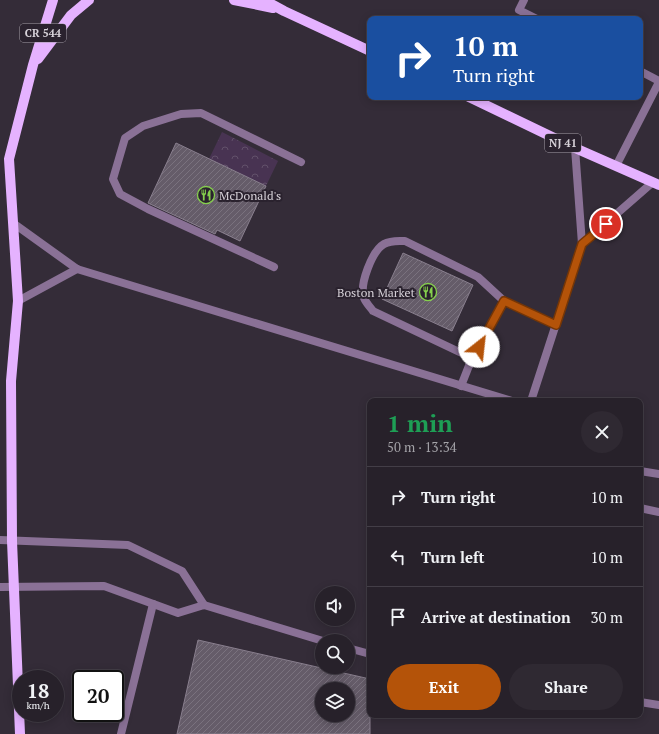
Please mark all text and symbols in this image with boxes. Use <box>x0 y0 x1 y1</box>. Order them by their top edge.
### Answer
road number: CR 544 <box>20 24 66 42</box>
text: 10 m <box>453 27 518 64</box>
icon: right <box>387 32 439 84</box>
text: Turn right <box>453 63 535 87</box>
road number: NJ 41 <box>545 134 581 152</box>
restaurant icon: McDonald's <box>196 185 216 205</box>
place label: McDonald's <box>219 188 281 203</box>
pin <box>589 207 623 241</box>
icon: arrive <box>595 213 617 235</box>
restaurant icon: Boston Market <box>418 282 438 302</box>
place label: Boston Market <box>337 285 416 300</box>
position arrow <box>458 326 500 368</box>
text: 1 min <box>387 407 453 439</box>
button: close <box>581 411 623 453</box>
text: 50 m · 13:34 <box>387 438 457 456</box>
icon: right <box>387 486 409 508</box>
text: Turn right <box>421 487 496 507</box>
text: 10 m <box>590 487 623 507</box>
icon: left <box>387 546 409 568</box>
text: Turn left <box>421 547 485 567</box>
text: 10 m <box>590 547 623 567</box>
map controls <box>315 586 355 722</box>
button: sound <box>315 586 355 626</box>
icon: arrive <box>387 606 409 628</box>
text: Arrive at destination <box>421 607 571 627</box>
text: 30 m <box>590 607 623 627</box>
button: search <box>315 634 355 674</box>
button: Exit <box>387 664 501 710</box>
button: Share <box>509 664 623 710</box>
speed limit sign: 20 <box>72 670 124 722</box>
text: 18 <box>27 677 49 704</box>
button: layers <box>315 682 355 722</box>
text: km/h <box>26 699 50 712</box>

